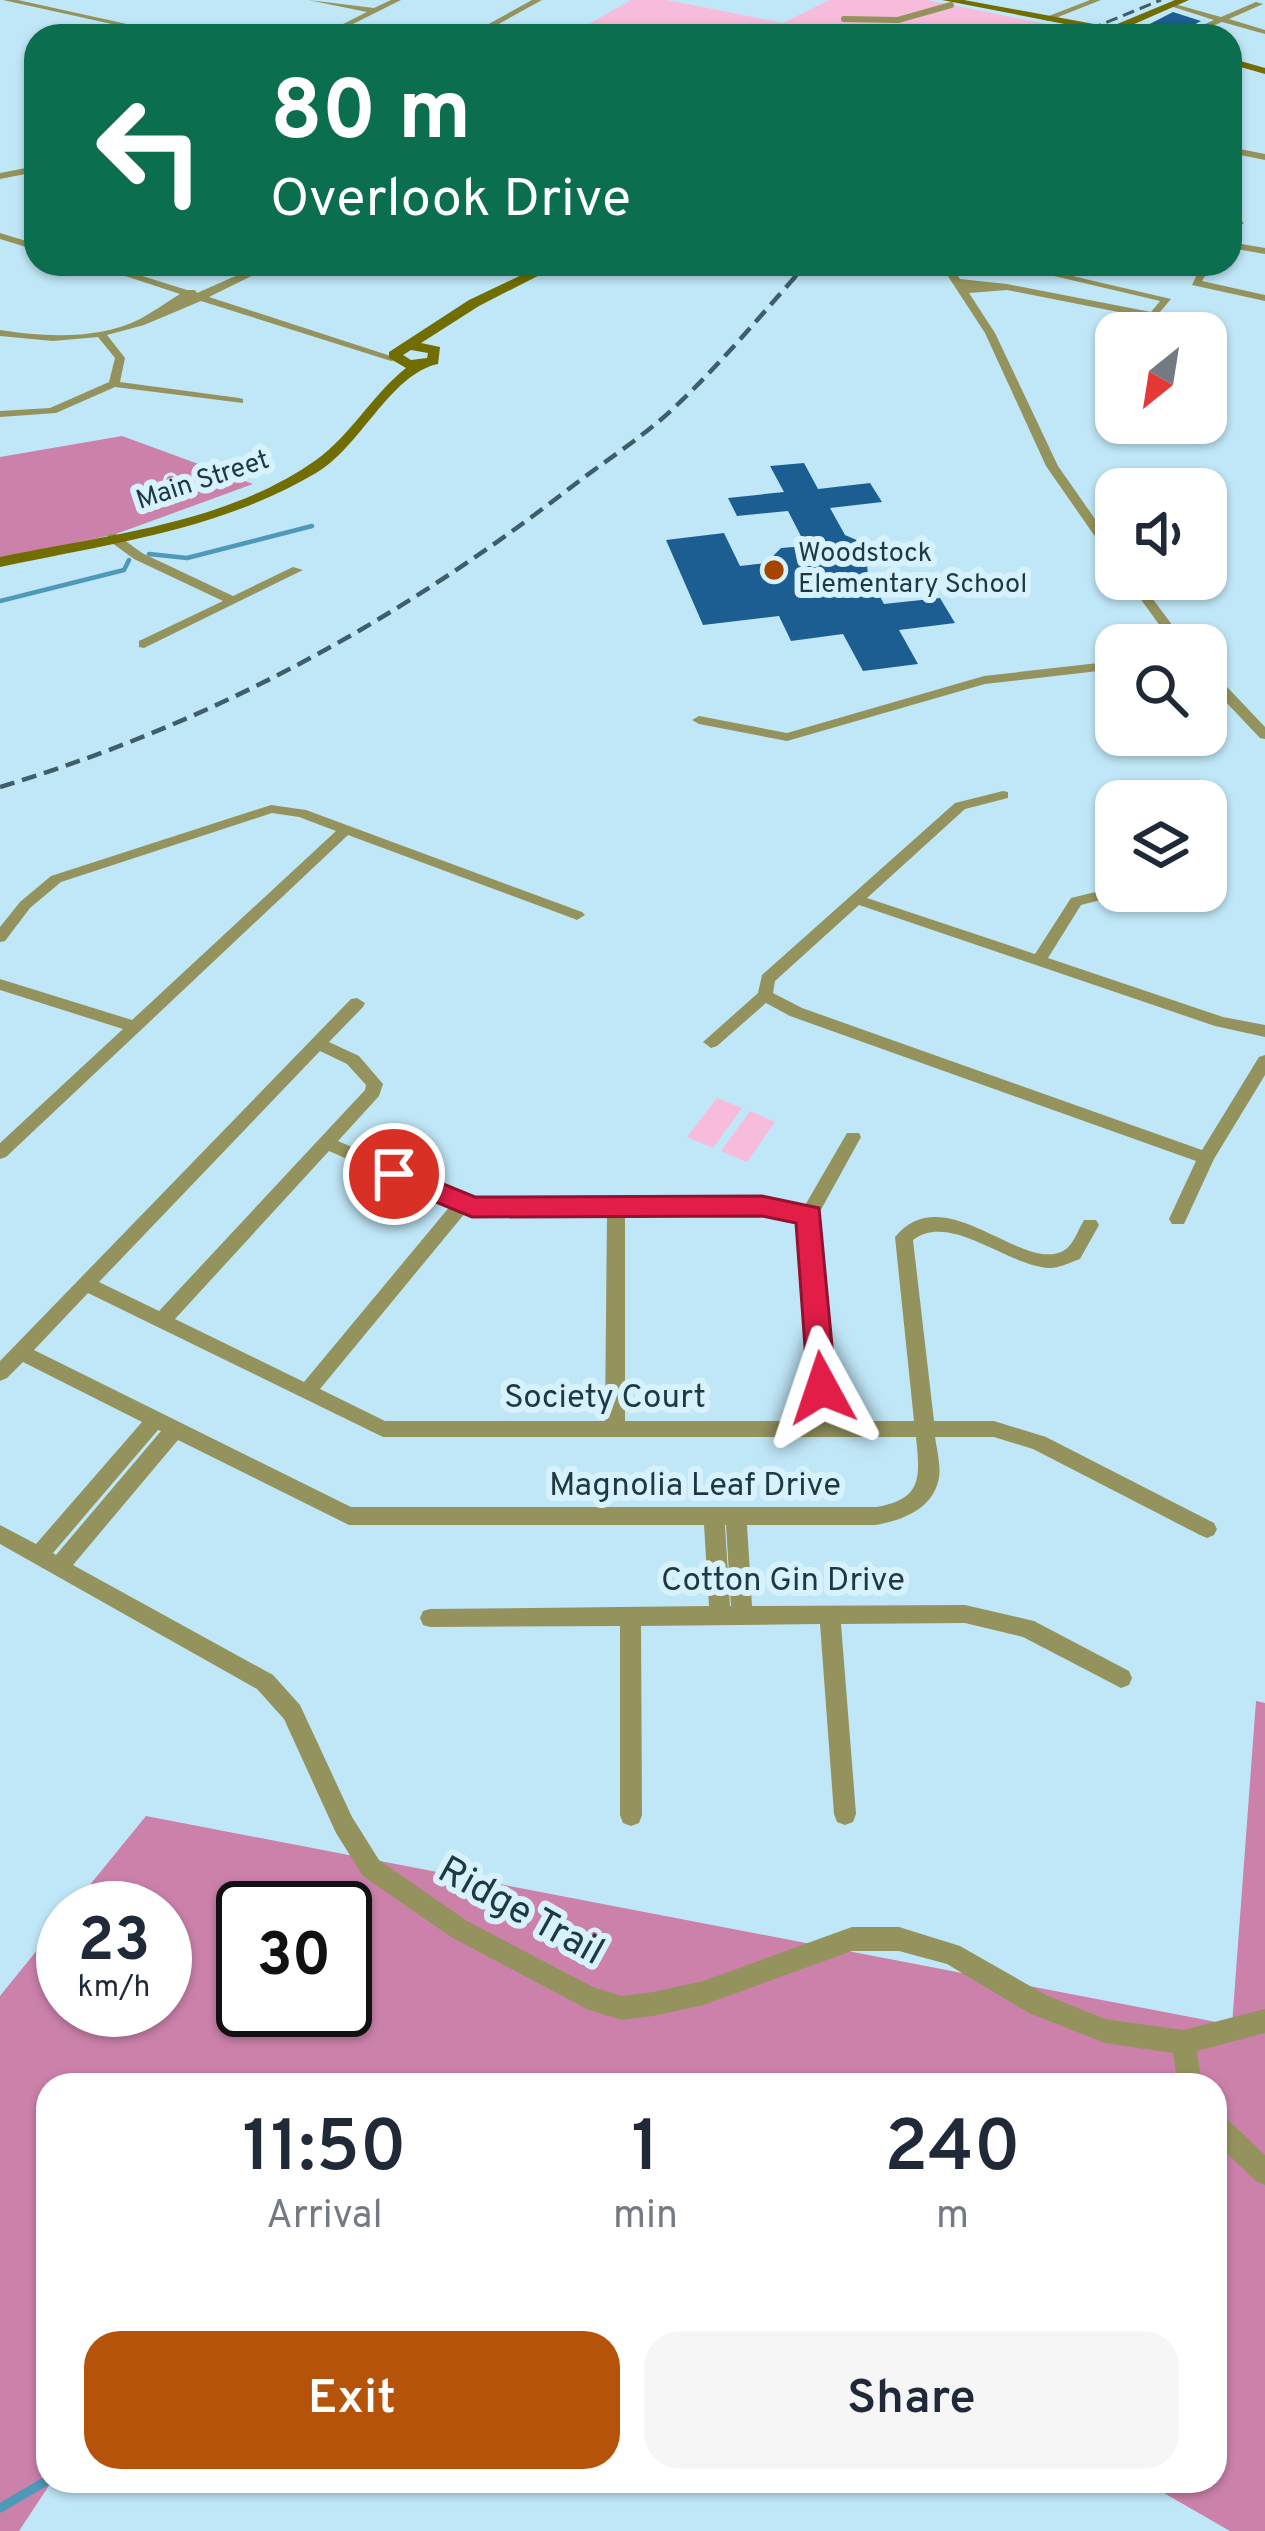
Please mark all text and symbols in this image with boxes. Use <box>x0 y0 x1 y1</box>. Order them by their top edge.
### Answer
text: 80 m <box>270 63 471 169</box>
icon: left <box>72 72 228 228</box>
text: Overlook Drive <box>270 167 631 236</box>
north arrow <box>1095 312 1227 444</box>
map controls <box>1095 312 1227 912</box>
street label: Main Street <box>132 444 274 518</box>
button: sound <box>1095 468 1227 600</box>
place label: Woodstock Elementary School <box>798 537 1027 602</box>
marker: Woodstock Elementary School <box>761 557 787 583</box>
button: search <box>1095 624 1227 756</box>
button: layers <box>1095 780 1227 912</box>
pin <box>343 1123 445 1225</box>
icon: arrive <box>361 1141 427 1207</box>
position arrow <box>759 1325 885 1451</box>
street label: Society Court <box>504 1378 706 1420</box>
street label: Magnolia Leaf Drive <box>549 1466 841 1508</box>
street label: Cotton Gin Drive <box>661 1561 905 1603</box>
street label: Ridge Trail <box>428 1847 612 1979</box>
speed limit sign: 30 <box>216 1881 372 2037</box>
text: 23 <box>78 1906 150 1982</box>
text: km/h <box>78 1970 150 2007</box>
text: 11:50 <box>242 2105 407 2197</box>
text: 1 <box>631 2105 659 2197</box>
text: 240 <box>884 2105 1021 2197</box>
text: Arrival <box>266 2193 383 2242</box>
text: min <box>613 2193 678 2242</box>
text: m <box>936 2193 969 2242</box>
button: Exit <box>84 2331 620 2469</box>
button: Share <box>644 2331 1179 2469</box>

